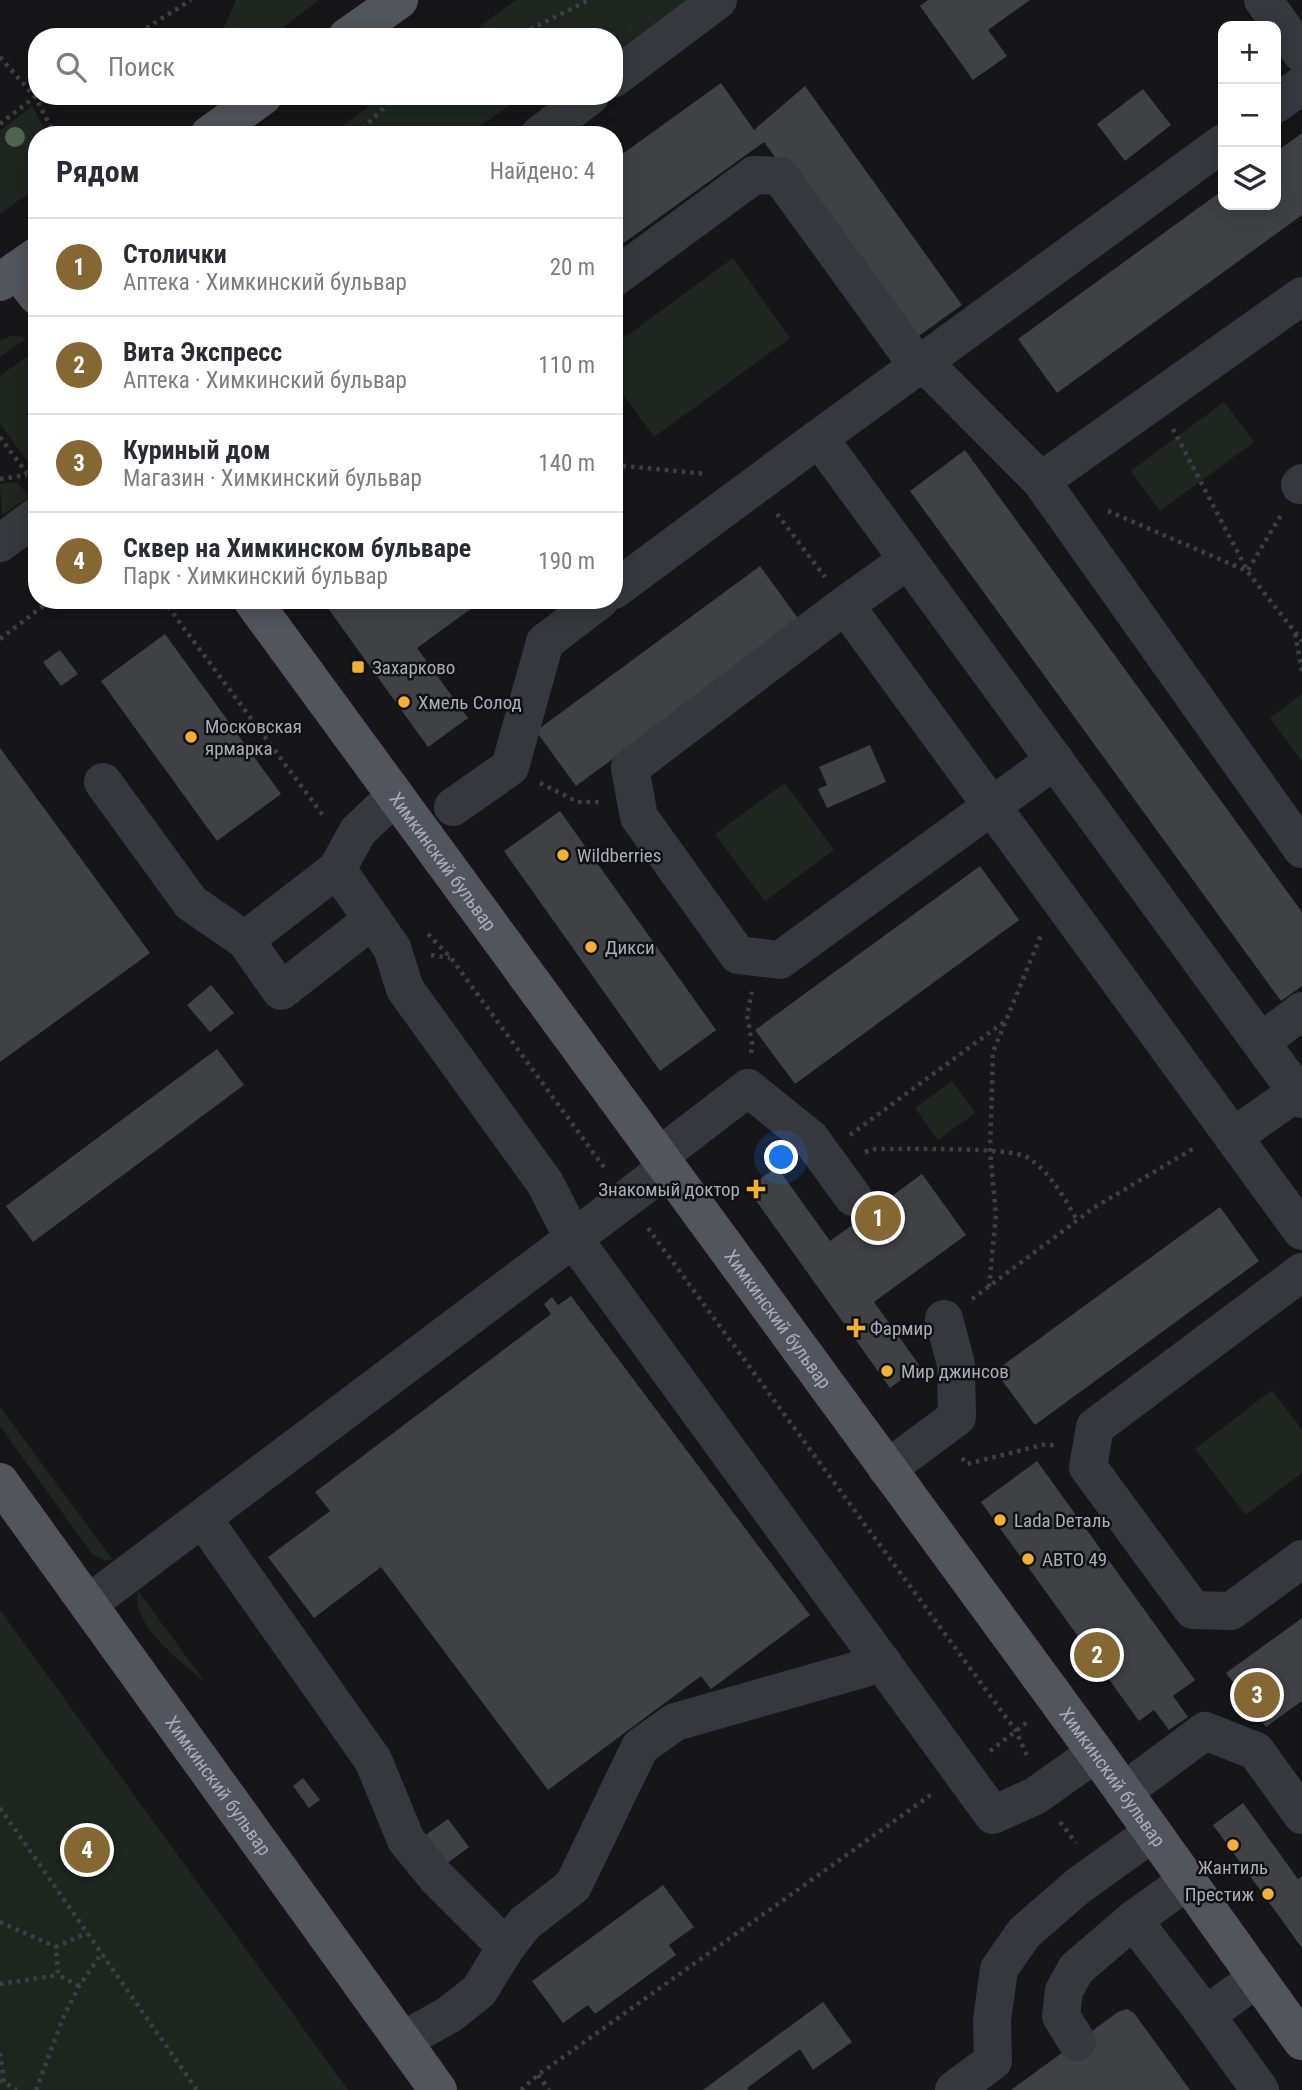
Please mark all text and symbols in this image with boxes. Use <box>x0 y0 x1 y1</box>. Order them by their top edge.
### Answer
map controls <box>1218 21 1281 210</box>
button: + <box>1218 21 1281 84</box>
search box <box>28 28 623 105</box>
icon: search <box>52 48 90 86</box>
text: Поиск <box>108 52 175 82</box>
button: − <box>1218 84 1281 147</box>
button: layers <box>1218 147 1281 210</box>
text: Рядом <box>56 154 140 189</box>
text: Найдено: 4 <box>490 158 595 185</box>
text: Столички <box>123 239 227 269</box>
text: 1 <box>73 254 85 281</box>
text: 20 m <box>550 254 595 281</box>
text: Аптека · Химкинский бульвар <box>123 269 407 296</box>
text: Вита Экспресс <box>123 337 282 367</box>
text: 2 <box>73 352 85 379</box>
text: 110 m <box>538 352 595 379</box>
text: Аптека · Химкинский бульвар <box>123 367 407 394</box>
text: Куриный дом <box>123 435 270 465</box>
text: 3 <box>73 450 85 477</box>
text: 140 m <box>538 450 595 477</box>
text: Магазин · Химкинский бульвар <box>123 465 422 492</box>
text: Сквер на Химкинском бульваре <box>123 533 471 563</box>
text: 4 <box>73 548 85 575</box>
text: 190 m <box>538 548 595 575</box>
text: Парк · Химкинский бульвар <box>123 563 388 590</box>
place label: Захарково <box>372 656 455 679</box>
marker: Захарково <box>350 659 366 675</box>
place label: Хмель Солод <box>418 691 522 714</box>
marker: Хмель Солод <box>396 694 412 710</box>
place label: Московская ярмарка <box>205 715 302 760</box>
marker: Московская ярмарка <box>183 729 199 745</box>
street label: Химкинский бульвар <box>385 788 502 935</box>
place label: Wildberries <box>577 844 661 867</box>
marker: Wildberries <box>555 847 571 863</box>
place label: Дикси <box>605 936 655 959</box>
marker: Дикси <box>583 939 599 955</box>
your location <box>764 1140 798 1174</box>
place label: Знакомый доктор <box>598 1178 740 1201</box>
marker: Знакомый доктор <box>746 1179 766 1199</box>
pin: 1 <box>855 1192 901 1244</box>
street label: Химкинский бульвар <box>720 1245 837 1393</box>
place label: Фармир <box>870 1317 933 1340</box>
marker: Фармир <box>848 1320 864 1336</box>
place label: Мир джинсов <box>901 1360 1009 1383</box>
marker: Мир джинсов <box>879 1363 895 1379</box>
place label: Lada Dеталь <box>1014 1509 1111 1532</box>
marker: Lada Dеталь <box>992 1512 1008 1528</box>
place label: АВТО 49 <box>1042 1548 1107 1571</box>
marker: АВТО 49 <box>1020 1551 1036 1567</box>
pin: 2 <box>1074 1629 1120 1681</box>
pin: 3 <box>1234 1669 1280 1721</box>
street label: Химкинский бульвар <box>1055 1703 1171 1851</box>
street label: Химкинский бульвар <box>161 1711 277 1860</box>
pin: 4 <box>64 1824 110 1876</box>
marker: Жантиль <box>1225 1837 1241 1853</box>
place label: Жантиль <box>1198 1856 1268 1879</box>
place label: Престиж <box>1185 1883 1254 1906</box>
marker: Престиж <box>1260 1886 1276 1902</box>

